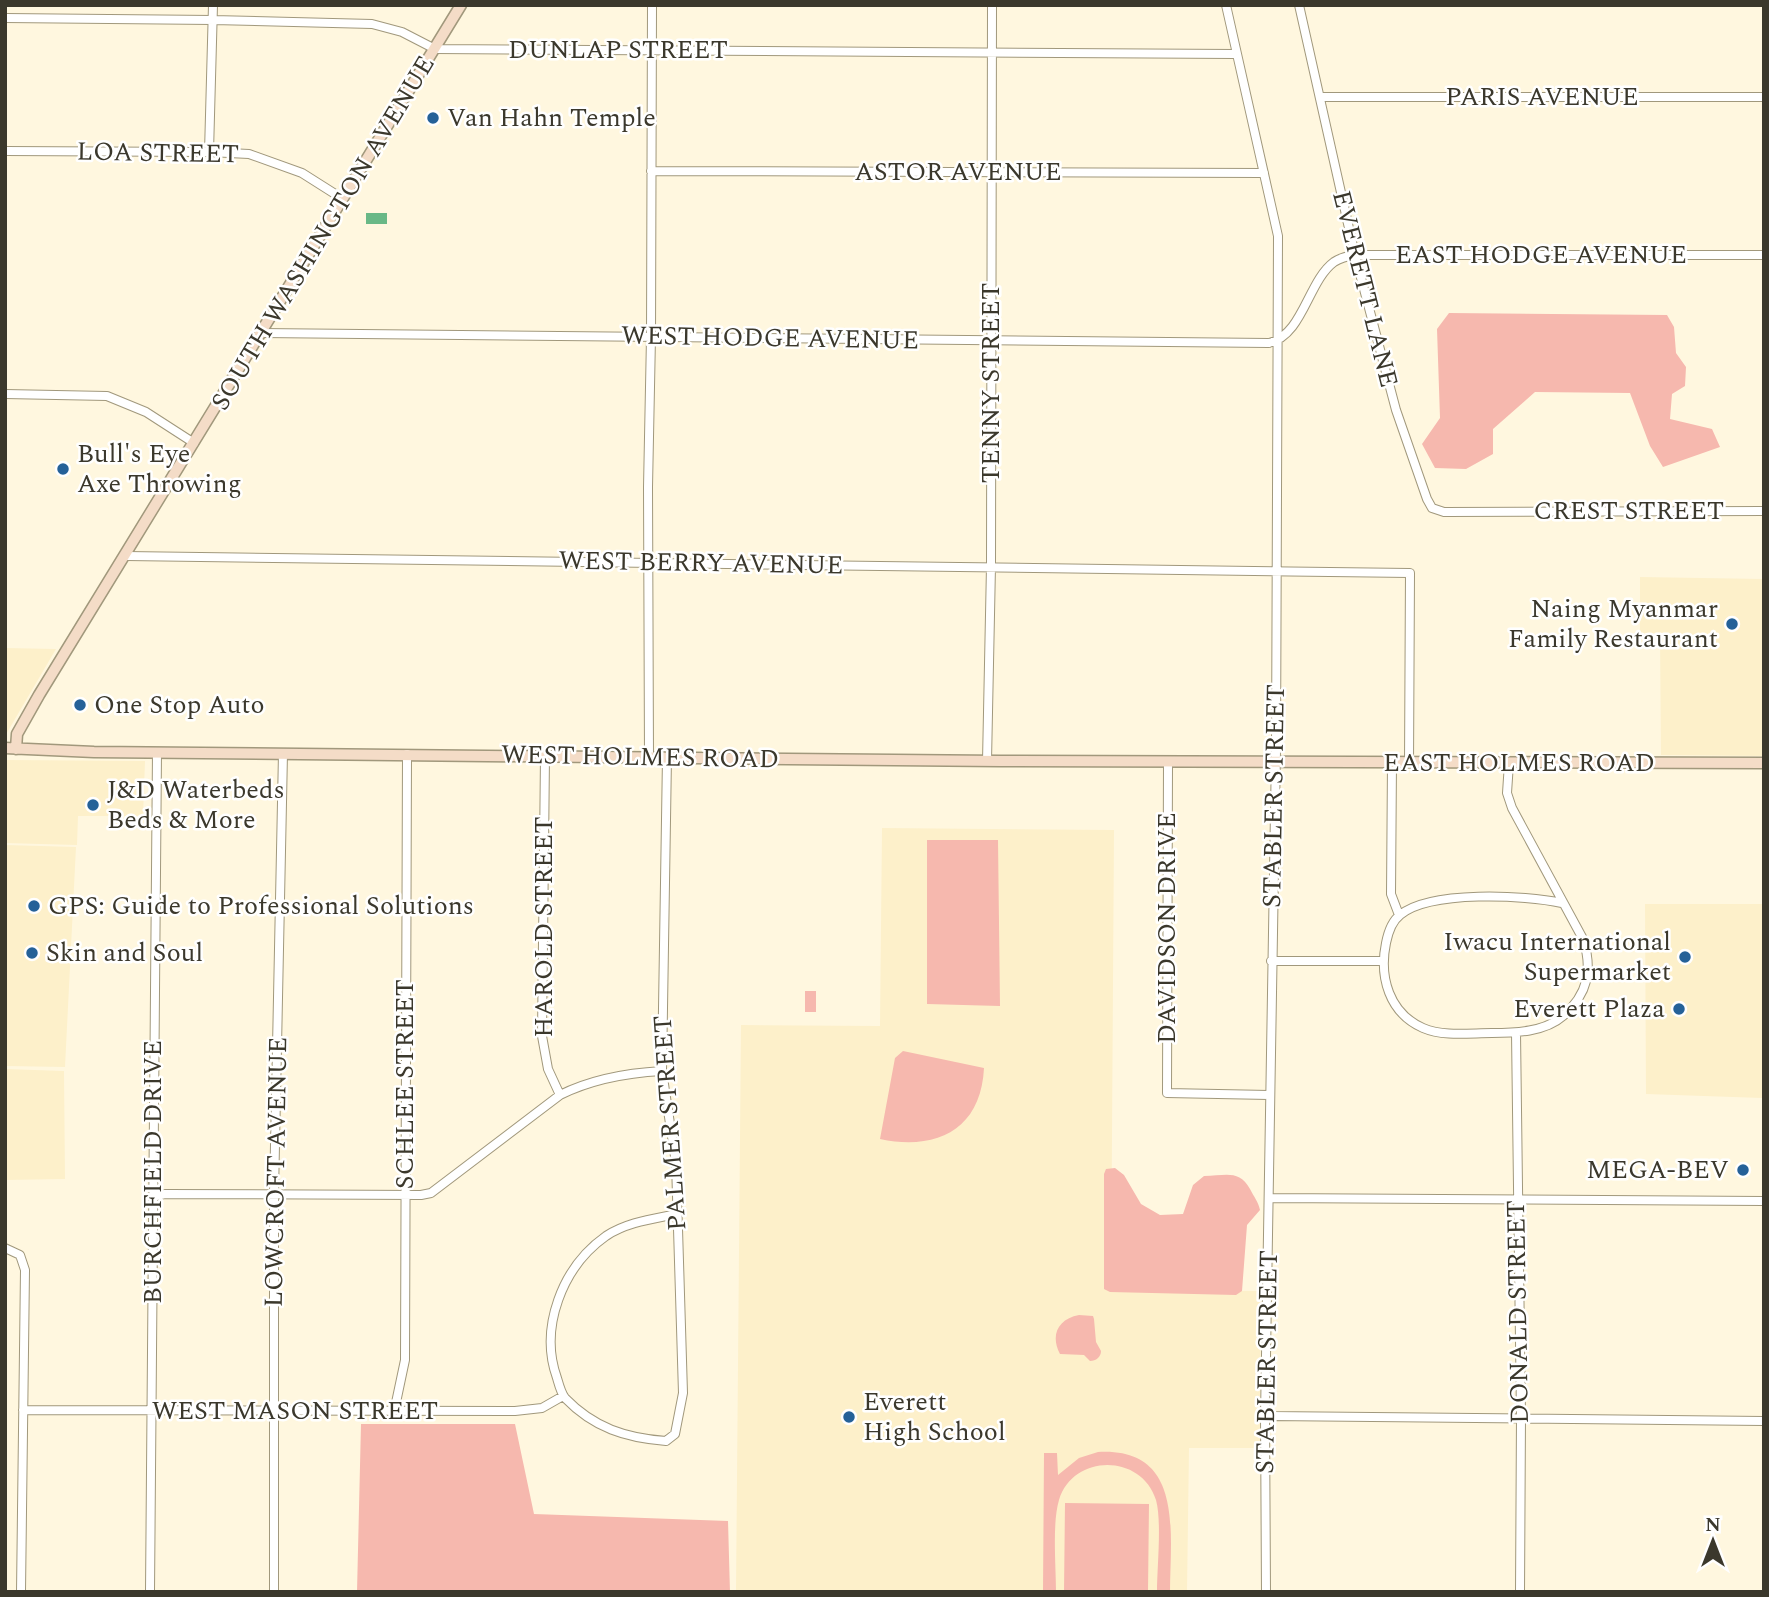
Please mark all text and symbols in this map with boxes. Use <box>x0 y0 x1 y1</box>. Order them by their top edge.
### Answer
street label: DUNLAP STREET <box>508 30 728 70</box>
street label: SOUTH WASHINGTON AVENUE <box>201 48 445 418</box>
street label: PARIS AVENUE <box>1445 77 1639 117</box>
place label: Van Hahn Temple <box>447 98 656 138</box>
marker: Van Hahn Temple <box>425 110 441 126</box>
street label: LOA STREET <box>76 132 240 174</box>
street label: ASTOR AVENUE <box>854 152 1062 192</box>
street label: EVERETT LANE <box>1321 186 1409 392</box>
street label: EAST HODGE AVENUE <box>1395 235 1687 275</box>
street label: TENNY STREET <box>971 283 1011 483</box>
street label: WEST HODGE AVENUE <box>621 315 919 361</box>
place label: Bull's Eye Axe Throwing <box>77 434 242 504</box>
marker: Bull's Eye Axe Throwing <box>55 461 71 477</box>
street label: CREST STREET <box>1534 491 1724 531</box>
street label: WEST BERRY AVENUE <box>558 541 844 585</box>
place label: Naing Myanmar Family Restaurant <box>1508 589 1718 659</box>
marker: Naing Myanmar Family Restaurant <box>1724 616 1740 632</box>
street label: STABLER STREET <box>1252 684 1296 908</box>
place label: One Stop Auto <box>94 685 265 725</box>
marker: One Stop Auto <box>72 697 88 713</box>
street label: WEST HOLMES ROAD <box>501 735 779 779</box>
street label: EAST HOLMES ROAD <box>1383 743 1655 783</box>
place label: J&D Waterbeds Beds & More <box>107 770 285 840</box>
marker: J&D Waterbeds Beds & More <box>85 797 101 813</box>
street label: DAVIDSON DRIVE <box>1147 812 1187 1044</box>
street label: HAROLD STREET <box>524 816 564 1038</box>
place label: GPS: Guide to Professional Solutions <box>48 886 474 926</box>
marker: GPS: Guide to Professional Solutions <box>26 898 42 914</box>
place label: Iwacu International Supermarket <box>1443 922 1671 992</box>
place label: Skin and Soul <box>46 933 203 973</box>
marker: Skin and Soul <box>24 945 40 961</box>
marker: Iwacu International Supermarket <box>1677 949 1693 965</box>
street label: SCHLEE STREET <box>385 979 425 1189</box>
place label: Everett Plaza <box>1513 989 1665 1029</box>
marker: Everett Plaza <box>1671 1001 1687 1017</box>
street label: PALMER STREET <box>643 1014 697 1232</box>
street label: LOWCROFT AVENUE <box>254 1036 298 1308</box>
street label: BURCHFIELD DRIVE <box>133 1040 173 1304</box>
place label: MEGA-BEV <box>1586 1150 1729 1190</box>
marker: MEGA-BEV <box>1735 1162 1751 1178</box>
street label: DONALD STREET <box>1496 1200 1540 1424</box>
street label: STABLER STREET <box>1245 1250 1289 1474</box>
place label: Everett High School <box>863 1382 1006 1452</box>
street label: WEST MASON STREET <box>152 1391 438 1431</box>
marker: Everett High School <box>841 1409 857 1425</box>
north arrow <box>1678 1506 1748 1576</box>
text: N <box>1705 1511 1721 1540</box>

